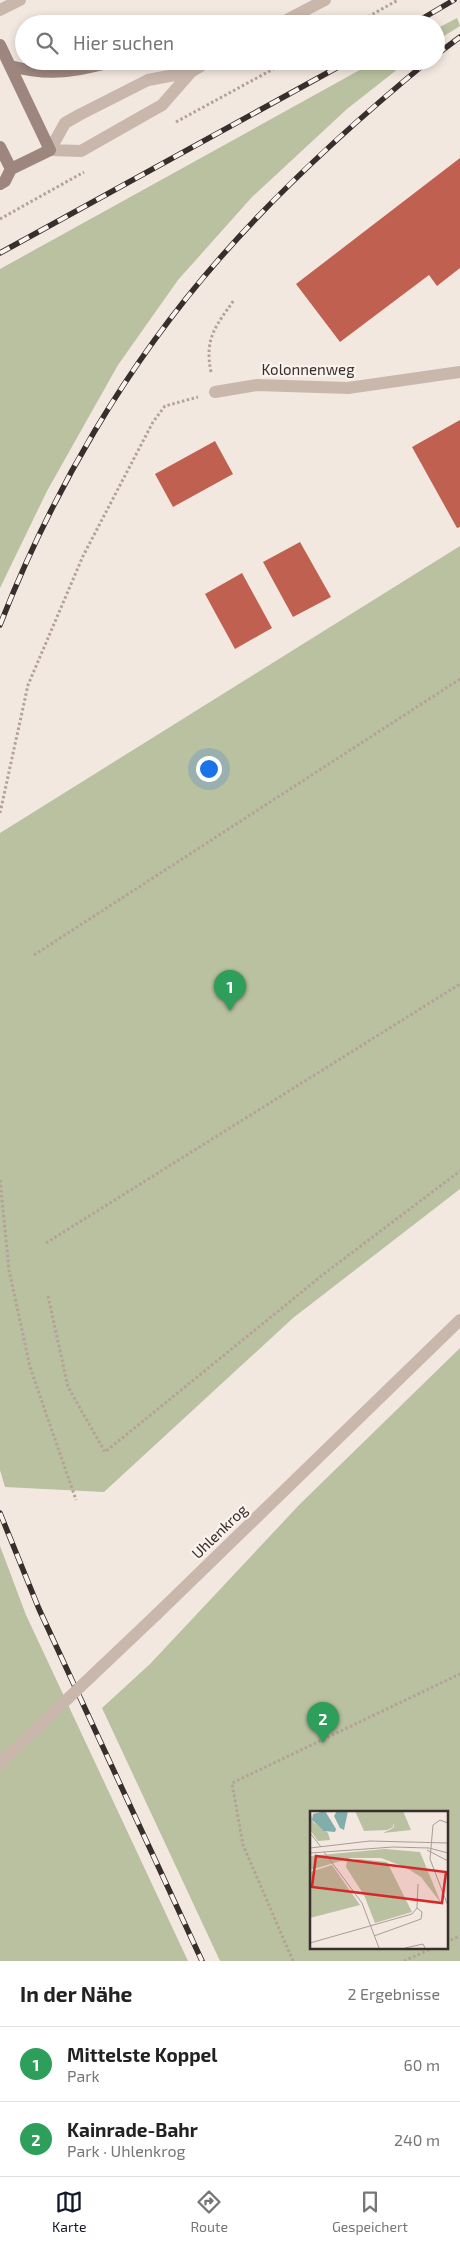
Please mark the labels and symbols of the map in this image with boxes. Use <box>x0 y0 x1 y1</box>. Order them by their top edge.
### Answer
street label: Kolonnenweg <box>261 360 355 378</box>
your location <box>196 756 222 782</box>
pin: 1 <box>214 970 246 1011</box>
street label: Uhlenkrog <box>187 1500 251 1562</box>
pin: 2 <box>307 1702 339 1743</box>
inset map <box>310 1811 448 1948</box>

